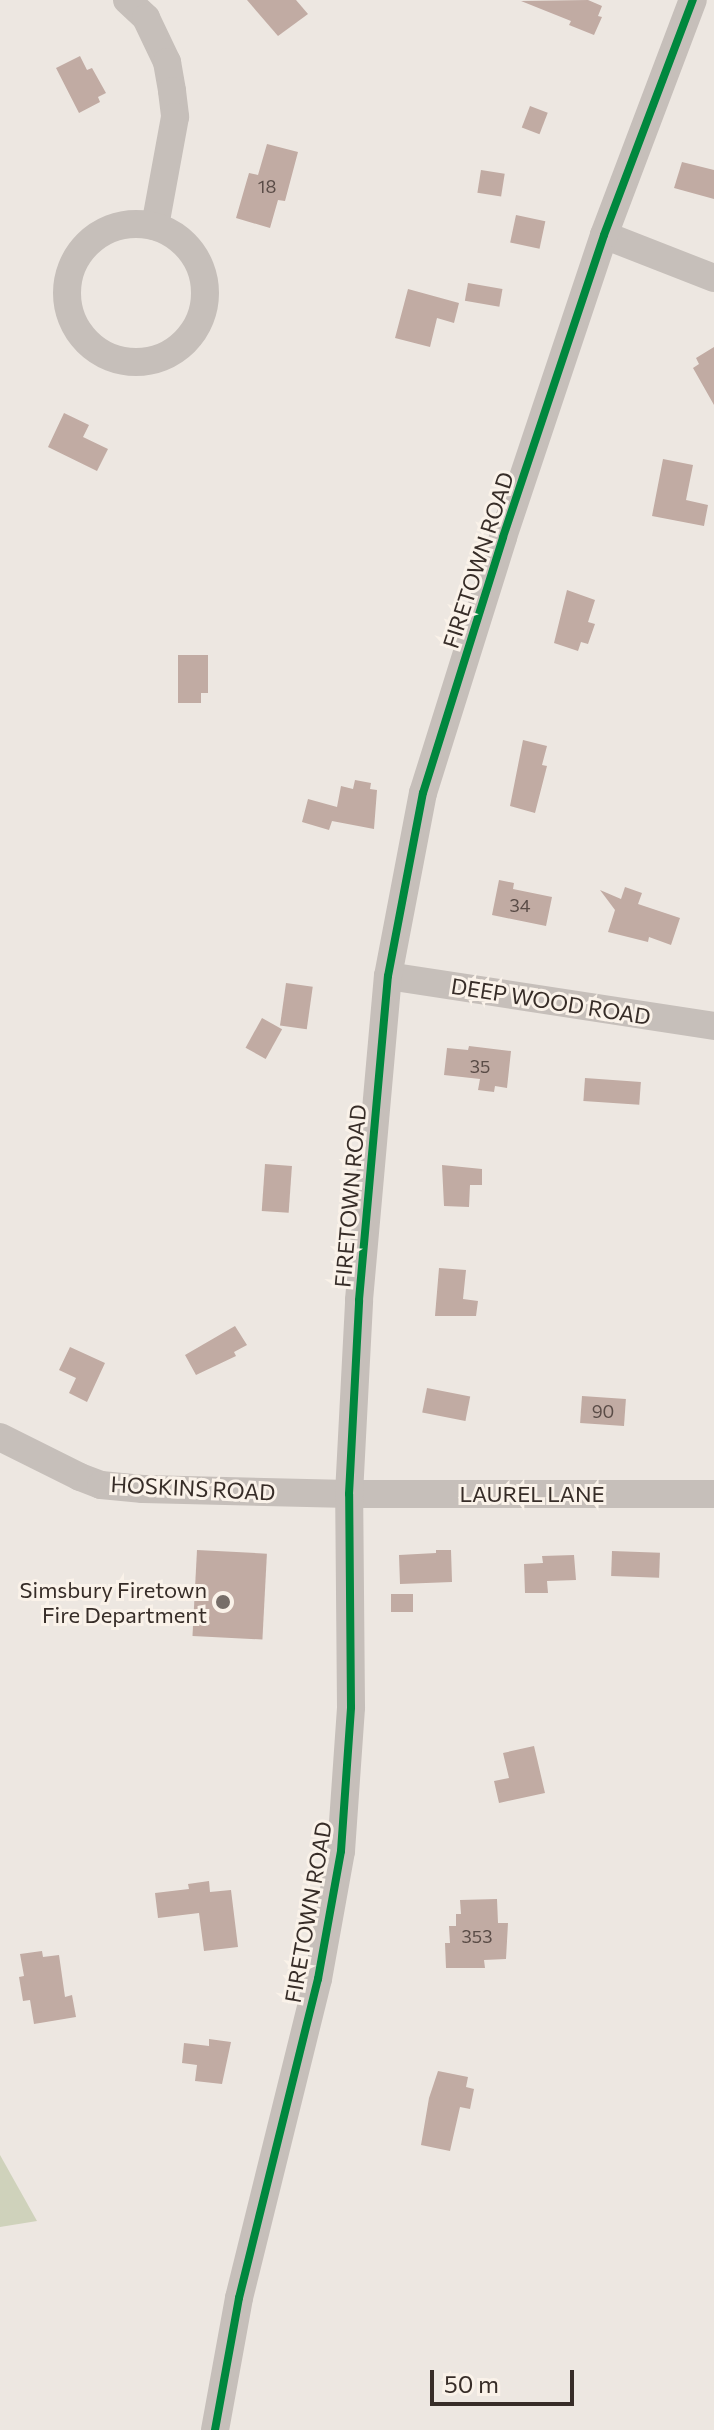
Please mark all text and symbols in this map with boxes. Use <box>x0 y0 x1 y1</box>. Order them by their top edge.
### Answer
house number: 18 <box>258 175 276 197</box>
street label: FIRETOWN ROAD <box>437 469 519 651</box>
house number: 34 <box>509 894 531 916</box>
street label: DEEP WOOD ROAD <box>449 972 653 1030</box>
house number: 35 <box>470 1055 490 1077</box>
street label: FIRETOWN ROAD <box>329 1103 371 1289</box>
house number: 90 <box>592 1400 614 1422</box>
street label: HOSKINS ROAD <box>110 1470 276 1506</box>
street label: LAUREL LANE <box>459 1481 605 1507</box>
place label: Simsbury Firetown Fire Department <box>20 1576 207 1628</box>
marker: Simsbury Firetown Fire Department <box>214 1593 232 1611</box>
street label: FIRETOWN ROAD <box>279 1819 337 2005</box>
house number: 353 <box>462 1925 492 1947</box>
scale bar <box>434 2354 578 2404</box>
text: 50 m <box>444 2369 499 2398</box>

